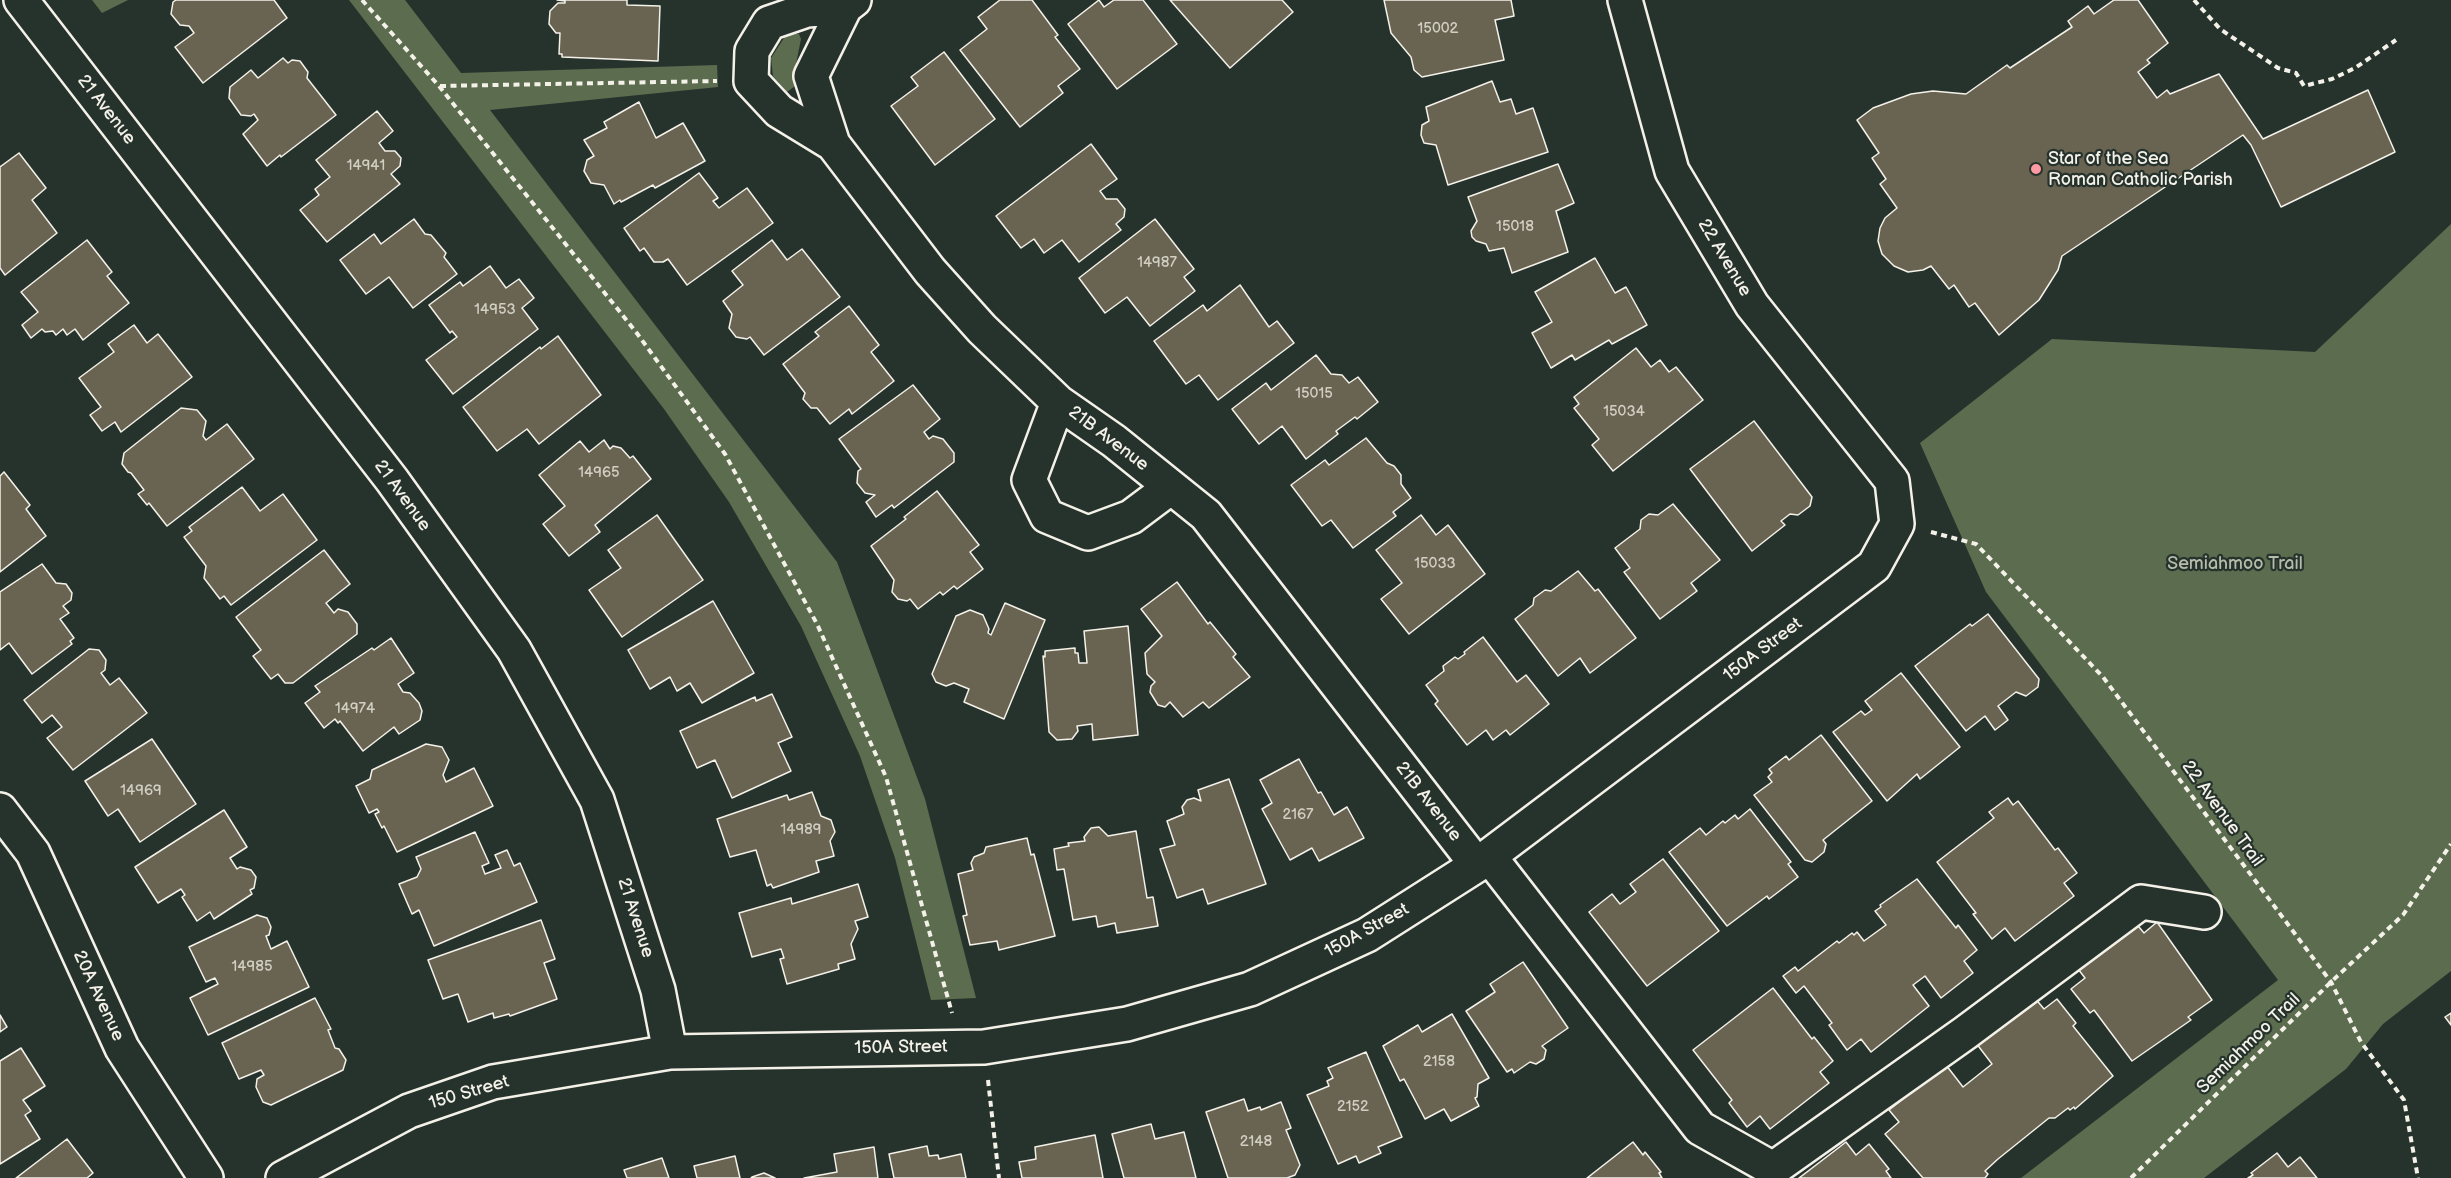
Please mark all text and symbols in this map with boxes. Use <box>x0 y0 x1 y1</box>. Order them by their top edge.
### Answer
house number: 15002 <box>1418 20 1458 38</box>
street label: 21 Avenue <box>72 71 140 149</box>
place label: Star of the Sea Roman Catholic Parish <box>2048 148 2233 190</box>
house number: 14941 <box>347 157 385 175</box>
marker: Star of the Sea Roman Catholic Parish <box>2029 162 2043 176</box>
street label: 22 Avenue <box>1692 215 1756 301</box>
house number: 15018 <box>1496 218 1534 236</box>
house number: 14987 <box>1137 254 1177 272</box>
house number: 14953 <box>474 301 516 319</box>
house number: 15015 <box>1295 385 1333 403</box>
street label: 21B Avenue <box>1064 402 1152 476</box>
house number: 15034 <box>1603 403 1645 421</box>
street label: 21 Avenue <box>369 456 435 536</box>
house number: 14965 <box>578 464 620 482</box>
park label: Semiahmoo Trail <box>2167 553 2303 575</box>
house number: 15033 <box>1414 555 1456 573</box>
street label: 150A Street <box>1719 613 1807 687</box>
house number: 14974 <box>335 700 375 718</box>
street label: 22 Avenue Trail <box>2176 757 2268 871</box>
street label: 21B Avenue <box>1390 758 1466 846</box>
house number: 14969 <box>120 782 162 800</box>
house number: 2167 <box>1283 806 1313 824</box>
house number: 14989 <box>780 821 822 839</box>
street label: 21 Avenue <box>612 875 658 961</box>
street label: 150A Street <box>1321 899 1413 963</box>
street label: 20A Avenue <box>68 947 128 1045</box>
house number: 14985 <box>232 958 272 976</box>
street label: Semiahmoo Trail <box>2193 989 2305 1099</box>
street label: 150A Street <box>854 1036 948 1060</box>
house number: 2158 <box>1423 1053 1455 1071</box>
street label: 150 Street <box>427 1071 511 1115</box>
house number: 2152 <box>1337 1098 1369 1116</box>
house number: 2148 <box>1240 1133 1272 1151</box>

